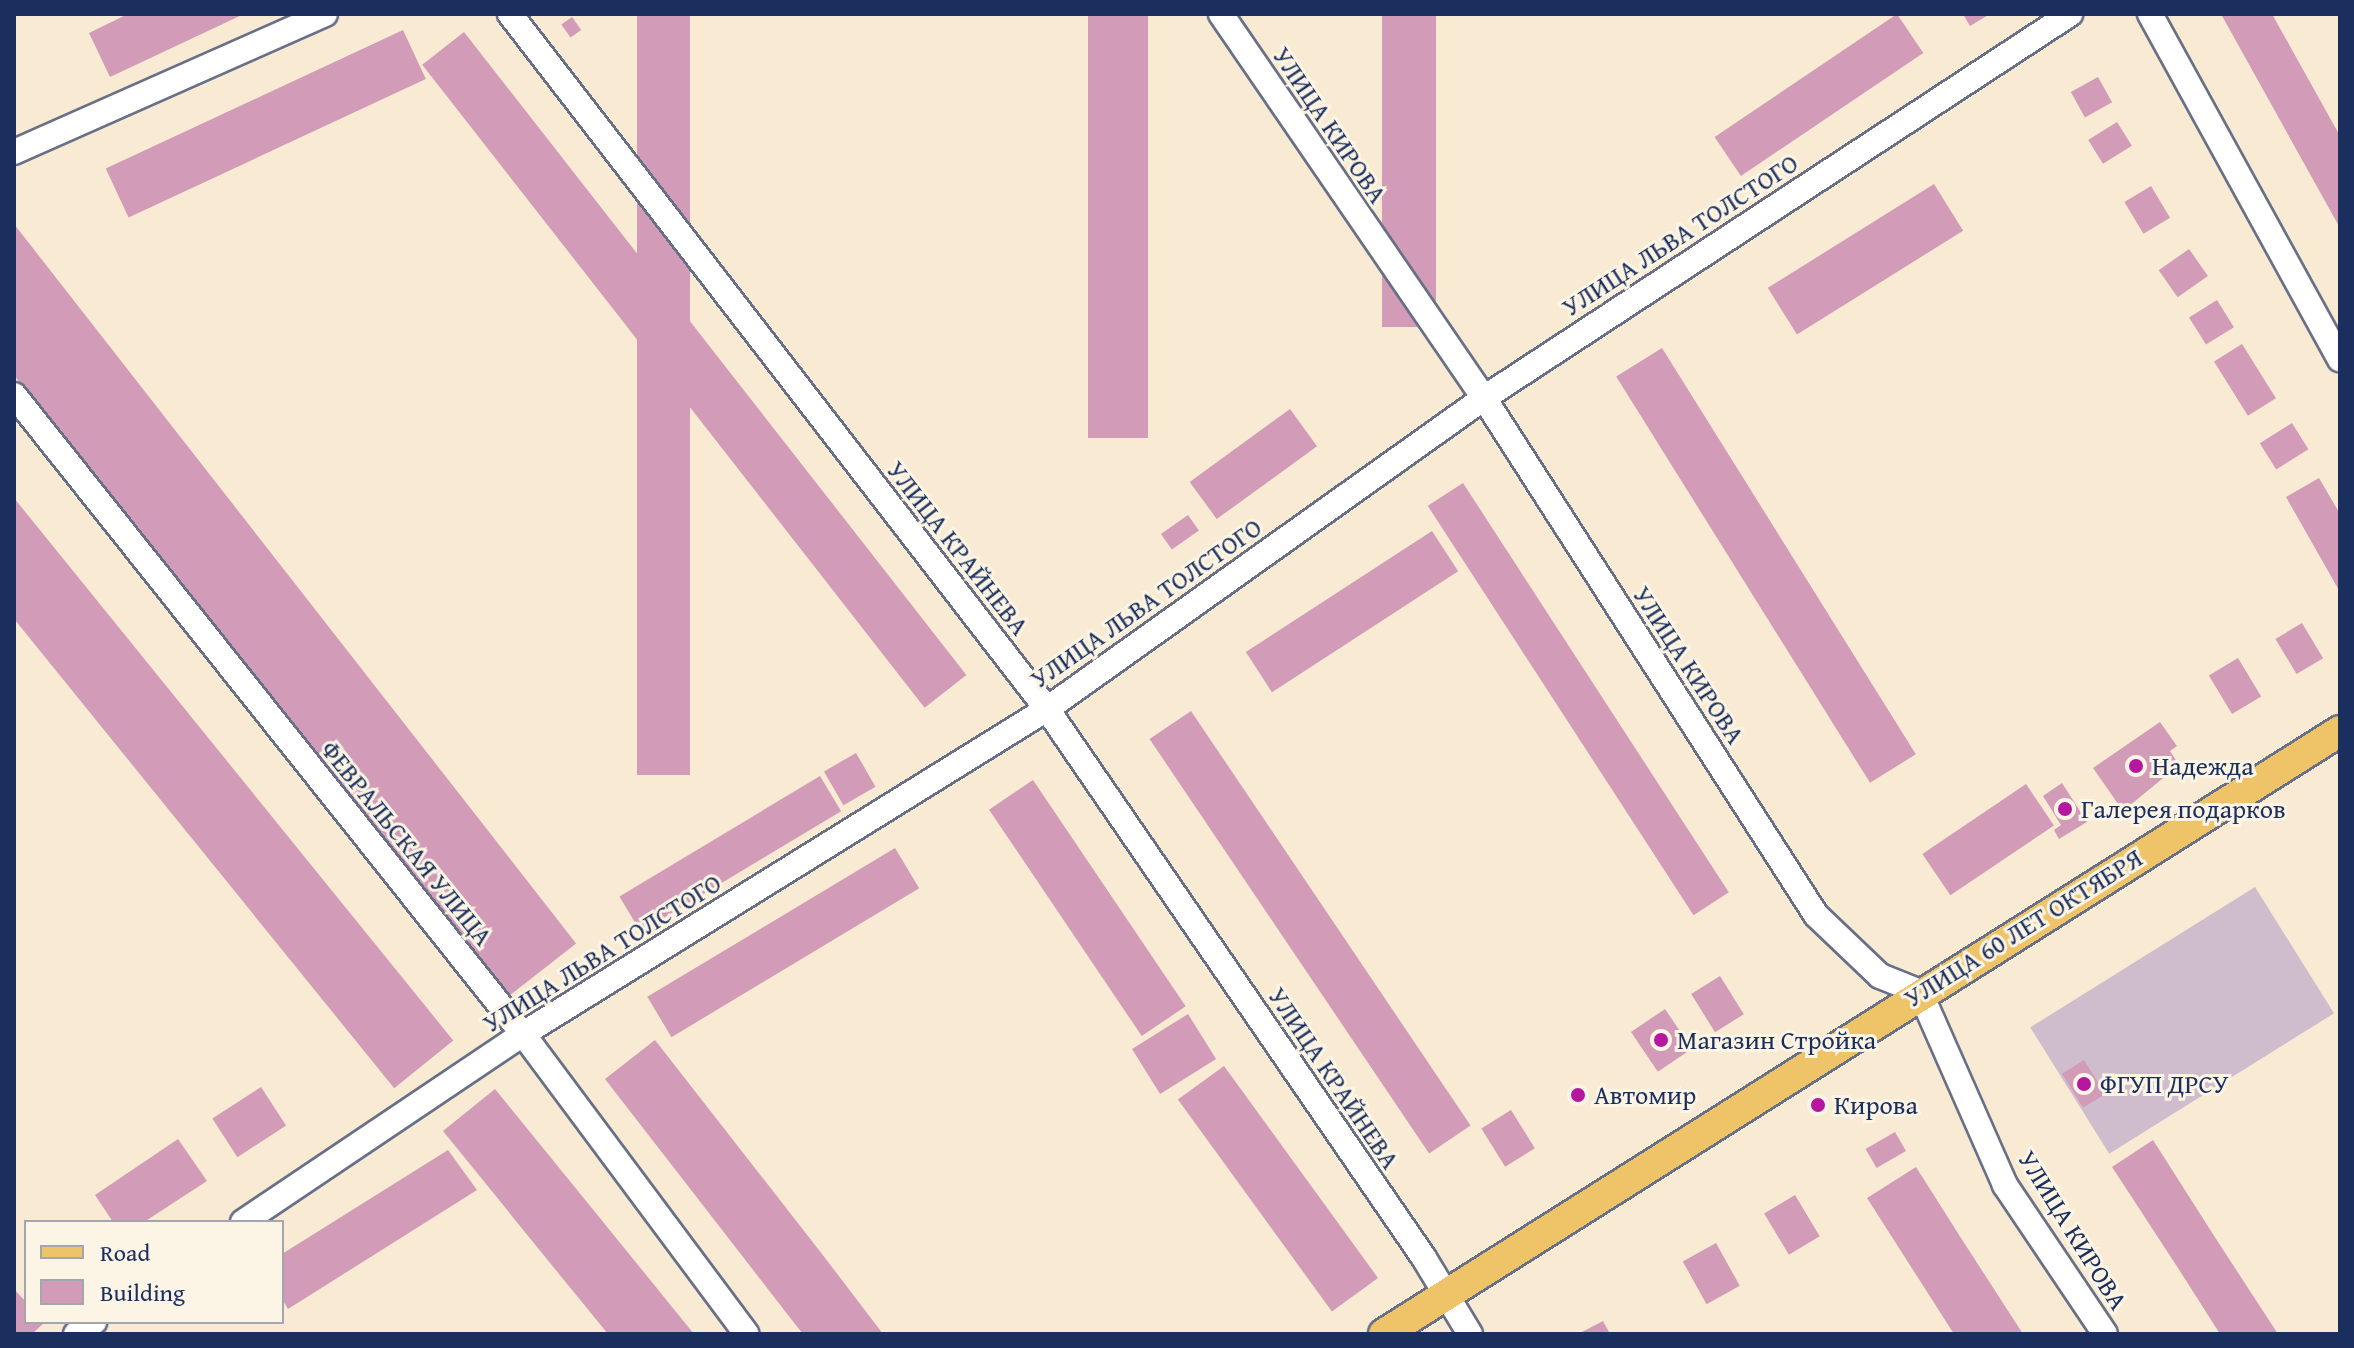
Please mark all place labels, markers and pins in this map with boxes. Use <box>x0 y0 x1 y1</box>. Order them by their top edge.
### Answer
place label: Надежда <box>2152 750 2254 782</box>
marker: Надежда <box>2127 757 2145 775</box>
place label: Галерея подарков <box>2081 793 2286 825</box>
marker: Галерея подарков <box>2056 800 2074 818</box>
place label: Магазин Стройка <box>1677 1024 1876 1056</box>
marker: Магазин Стройка <box>1652 1031 1670 1049</box>
place label: ФГУП ДРСУ <box>2100 1068 2228 1100</box>
marker: ФГУП ДРСУ <box>2075 1075 2093 1093</box>
place label: Автомир <box>1594 1079 1696 1111</box>
marker: Автомир <box>1569 1086 1587 1104</box>
place label: Кирова <box>1834 1089 1918 1121</box>
marker: Кирова <box>1809 1096 1827 1114</box>

